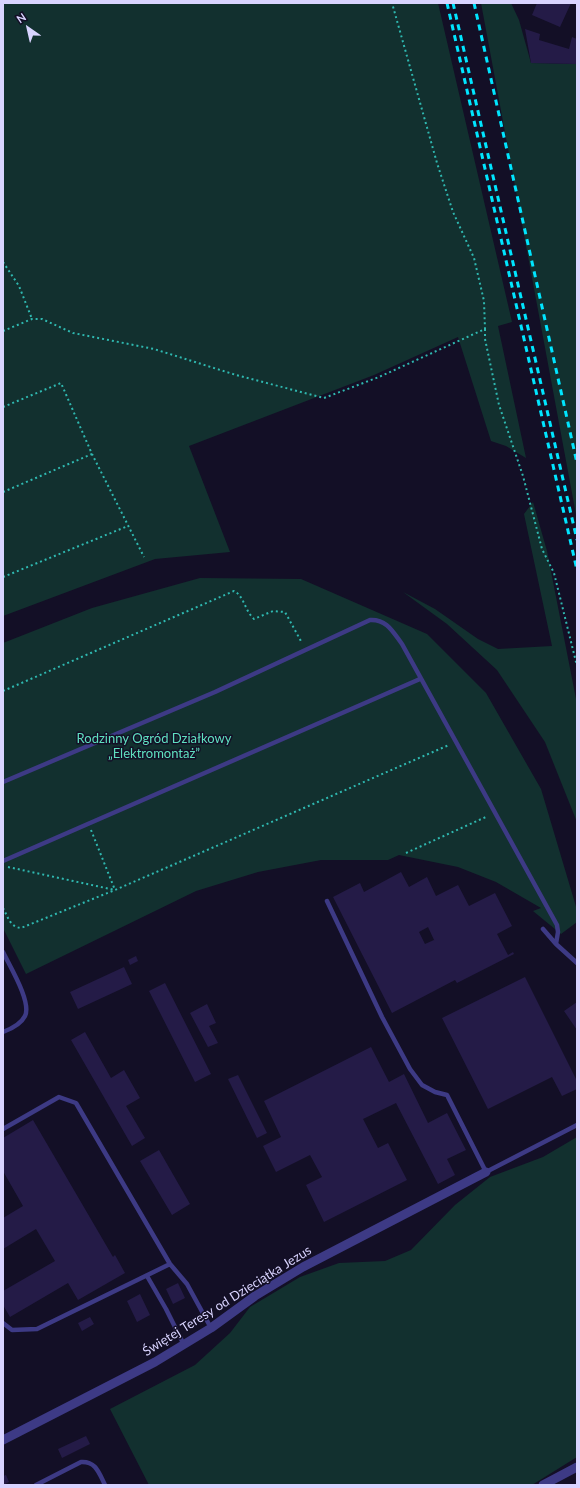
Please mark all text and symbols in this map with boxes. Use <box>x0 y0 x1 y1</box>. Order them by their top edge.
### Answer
north arrow <box>8 8 48 48</box>
text: N <box>14 10 28 25</box>
park label: Rodzinny Ogród Działkowy „Elektromontaż” <box>77 731 231 762</box>
street label: Świętej Teresy od Dzieciątka Jezus <box>140 1242 314 1360</box>

